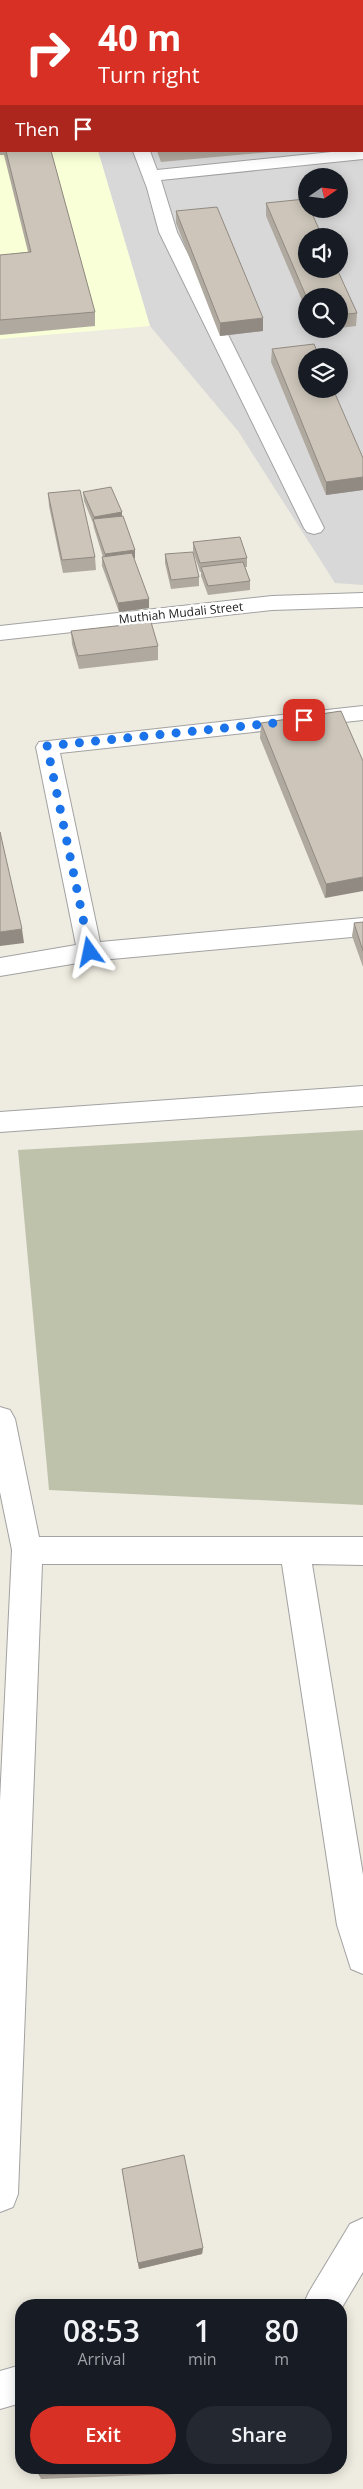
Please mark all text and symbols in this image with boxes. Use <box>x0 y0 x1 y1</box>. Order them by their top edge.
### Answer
text: 40 m <box>98 14 181 61</box>
icon: right <box>15 20 80 85</box>
text: Turn right <box>98 59 200 89</box>
icon: arrive <box>69 115 97 143</box>
text: Then <box>15 116 59 142</box>
north arrow <box>298 168 348 218</box>
map controls <box>298 168 348 398</box>
button: sound <box>298 228 348 278</box>
button: search <box>298 288 348 338</box>
button: layers <box>298 348 348 398</box>
street label: Muthiah Mudali Street <box>118 598 244 627</box>
pin <box>283 699 325 741</box>
icon: arrive <box>290 706 318 734</box>
position arrow <box>63 925 115 977</box>
text: 08:53 <box>63 2310 140 2351</box>
text: 1 <box>194 2310 211 2351</box>
text: 80 <box>265 2310 299 2351</box>
text: Arrival <box>77 2348 126 2370</box>
text: min <box>188 2348 217 2370</box>
text: m <box>274 2348 289 2370</box>
button: Exit <box>30 2406 176 2464</box>
button: Share <box>186 2406 332 2464</box>

